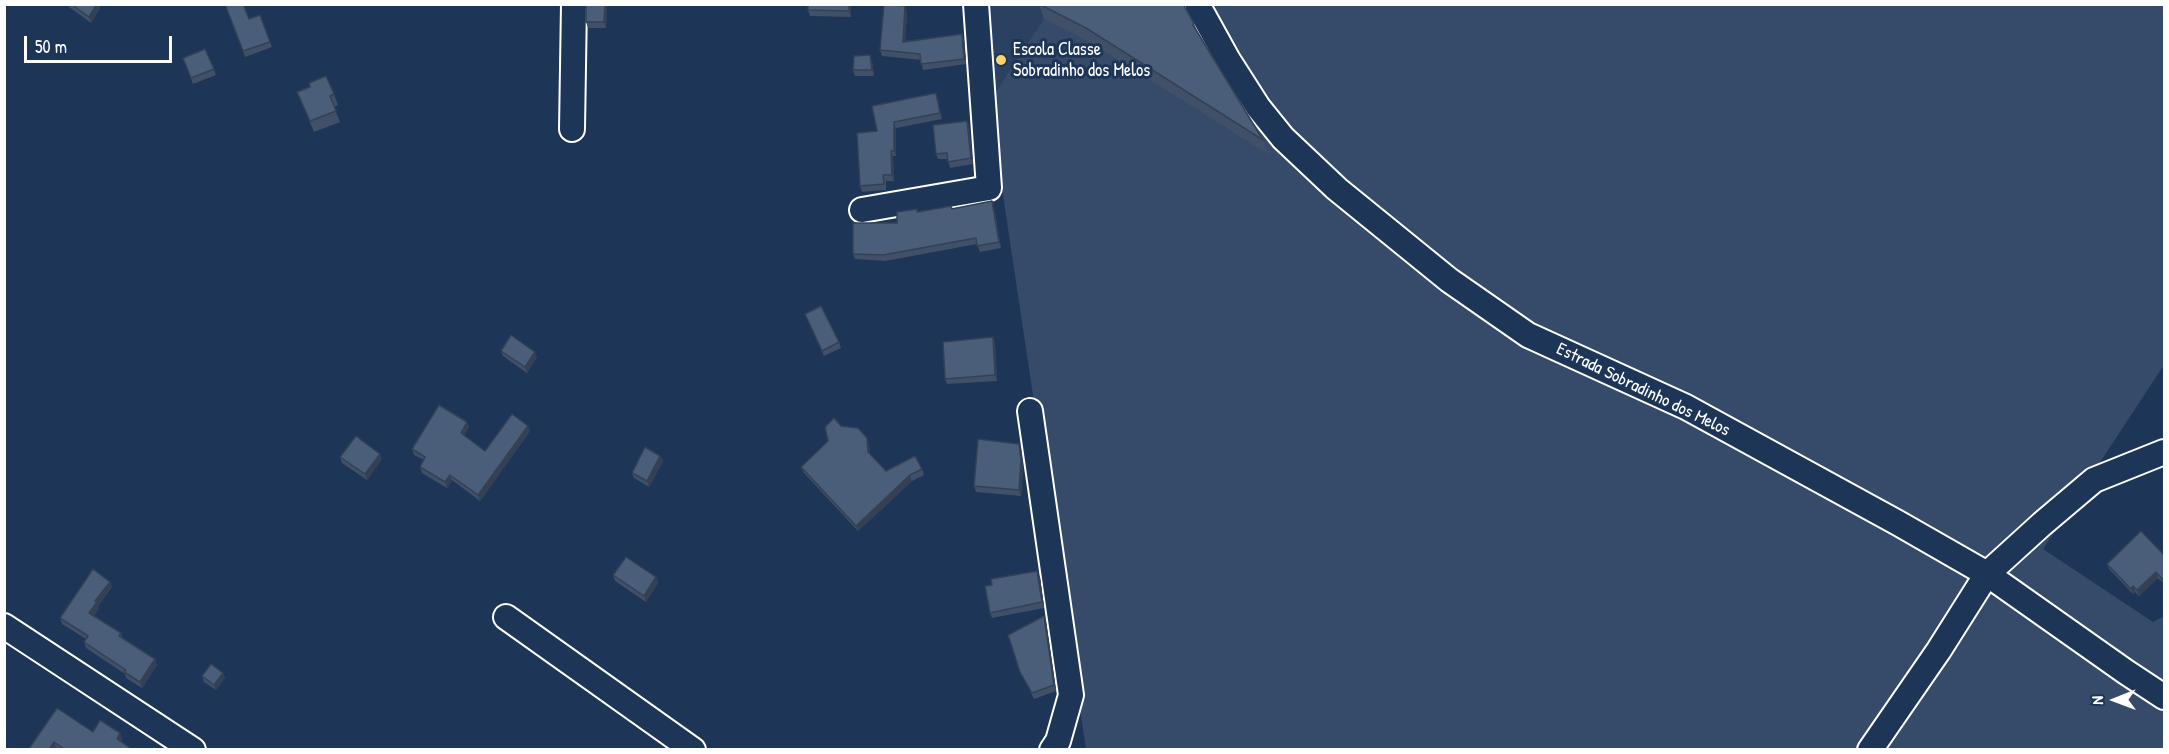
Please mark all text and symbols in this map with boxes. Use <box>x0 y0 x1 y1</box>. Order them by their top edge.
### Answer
scale bar <box>27 24 176 62</box>
text: 50 m <box>35 34 67 59</box>
place label: Escola Classe Sobradinho dos Melos <box>1013 39 1150 82</box>
marker: Escola Classe Sobradinho dos Melos <box>994 53 1008 67</box>
street label: Estrada Sobradinho dos Melos <box>1553 339 1733 441</box>
north arrow <box>2085 670 2145 730</box>
text: N <box>2086 696 2108 705</box>

